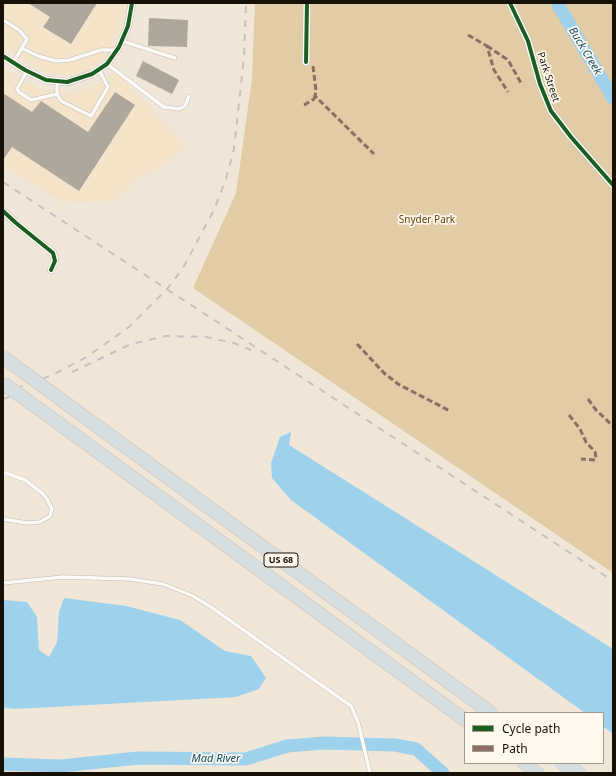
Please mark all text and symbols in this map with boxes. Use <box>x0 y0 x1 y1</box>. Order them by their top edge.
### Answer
water label: Buck Creek <box>566 25 604 77</box>
street label: Park Street <box>534 51 562 103</box>
park label: Snyder Park <box>399 214 455 226</box>
road number: US 68 <box>264 553 298 567</box>
legend <box>464 712 604 764</box>
text: Cycle path <box>502 720 560 737</box>
text: Path <box>502 740 528 757</box>
water label: Mad River <box>192 752 240 766</box>

